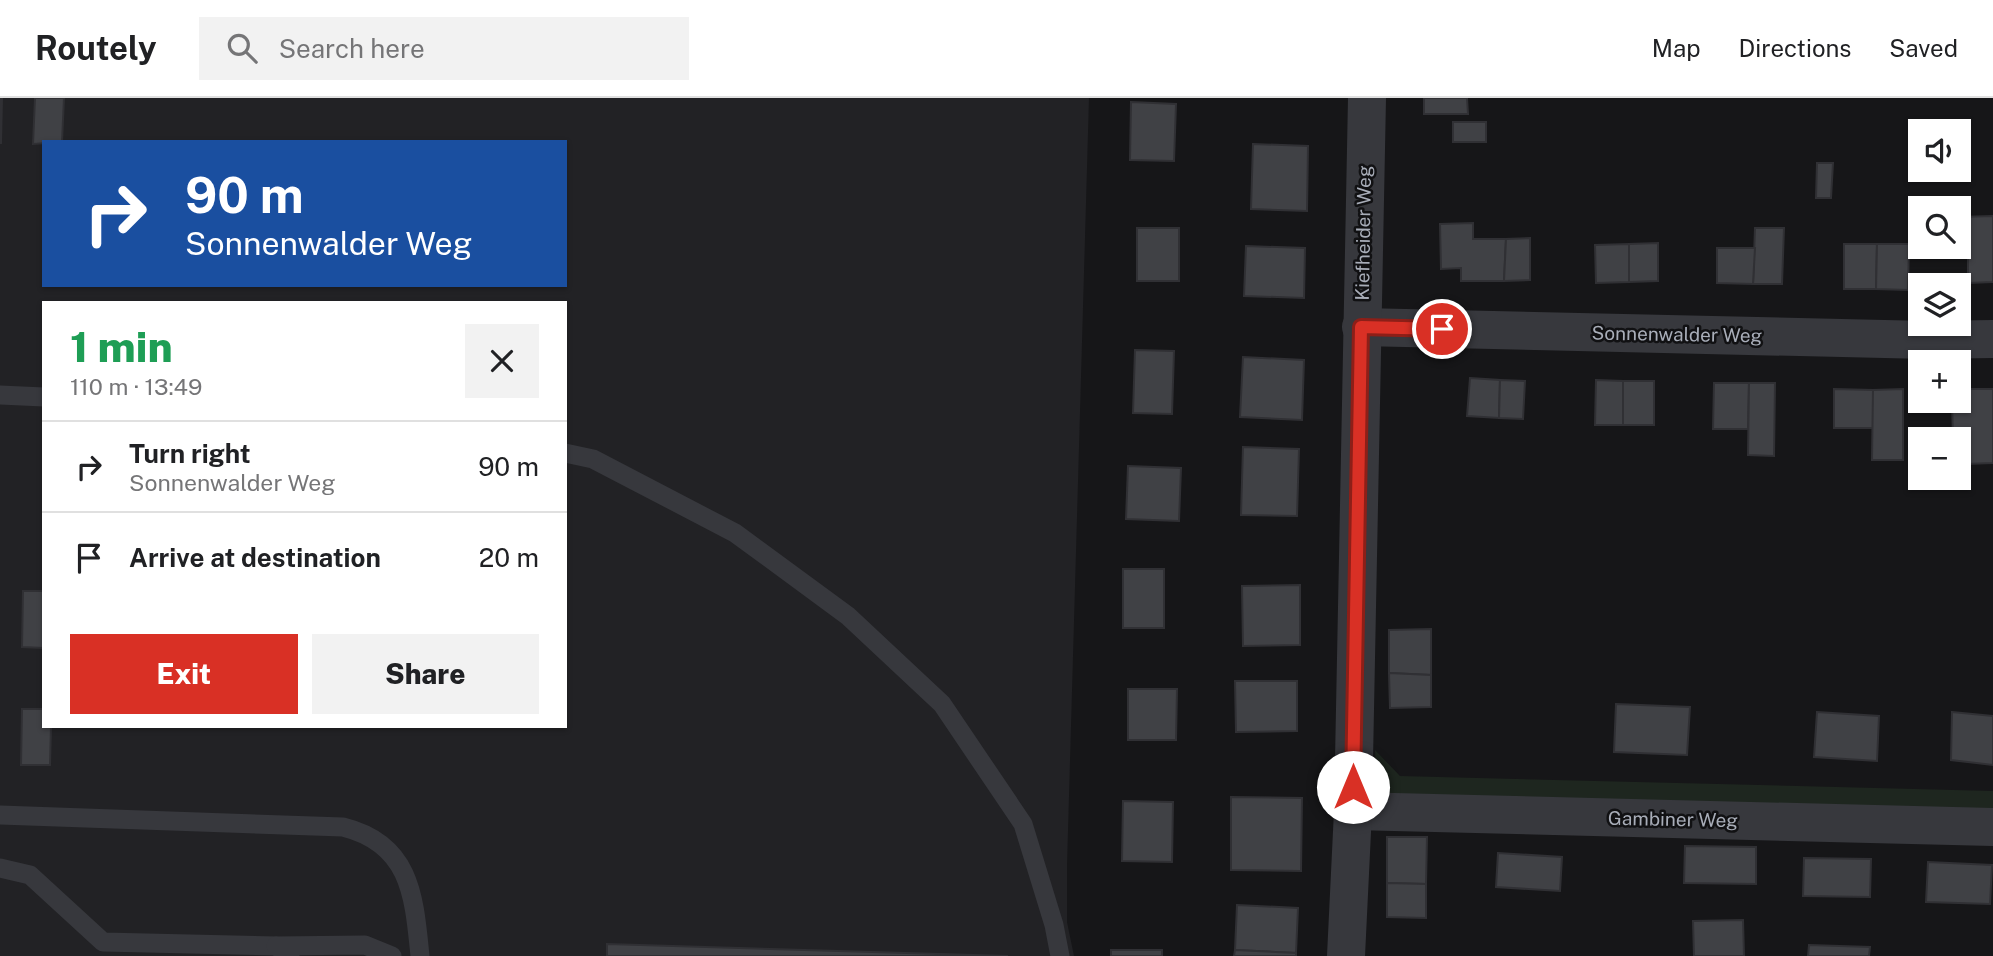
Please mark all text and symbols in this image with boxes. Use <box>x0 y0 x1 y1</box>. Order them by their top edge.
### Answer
search box <box>199 17 689 80</box>
text: Routely <box>35 29 157 67</box>
icon: search <box>223 29 261 67</box>
text: Search here <box>279 33 425 64</box>
text: Map <box>1652 34 1701 62</box>
text: Directions <box>1739 34 1851 62</box>
text: Saved <box>1889 34 1958 62</box>
map controls <box>1908 119 1971 490</box>
button: sound <box>1908 119 1971 182</box>
street label: Kiefheider Weg <box>1351 165 1375 301</box>
text: 90 m <box>185 166 304 224</box>
icon: right <box>70 168 161 259</box>
button: search <box>1908 196 1971 259</box>
text: Sonnenwalder Weg <box>185 225 472 262</box>
button: layers <box>1908 273 1971 336</box>
pin <box>1412 299 1472 359</box>
icon: arrive <box>1423 310 1461 348</box>
text: 1 min <box>70 322 173 371</box>
street label: Sonnenwalder Weg <box>1591 322 1763 346</box>
button: close <box>465 324 539 398</box>
button: + <box>1908 350 1971 413</box>
text: 110 m · 13:49 <box>70 373 202 400</box>
button: − <box>1908 427 1971 490</box>
text: Turn right <box>129 438 251 469</box>
icon: right <box>70 448 108 486</box>
text: 90 m <box>478 451 539 482</box>
text: Sonnenwalder Weg <box>129 469 336 496</box>
icon: arrive <box>70 539 108 577</box>
text: Arrive at destination <box>129 542 381 573</box>
text: 20 m <box>479 542 539 573</box>
button: Exit <box>70 634 298 714</box>
button: Share <box>312 634 539 714</box>
position arrow <box>1316 750 1390 824</box>
street label: Gambiner Weg <box>1608 807 1738 831</box>

